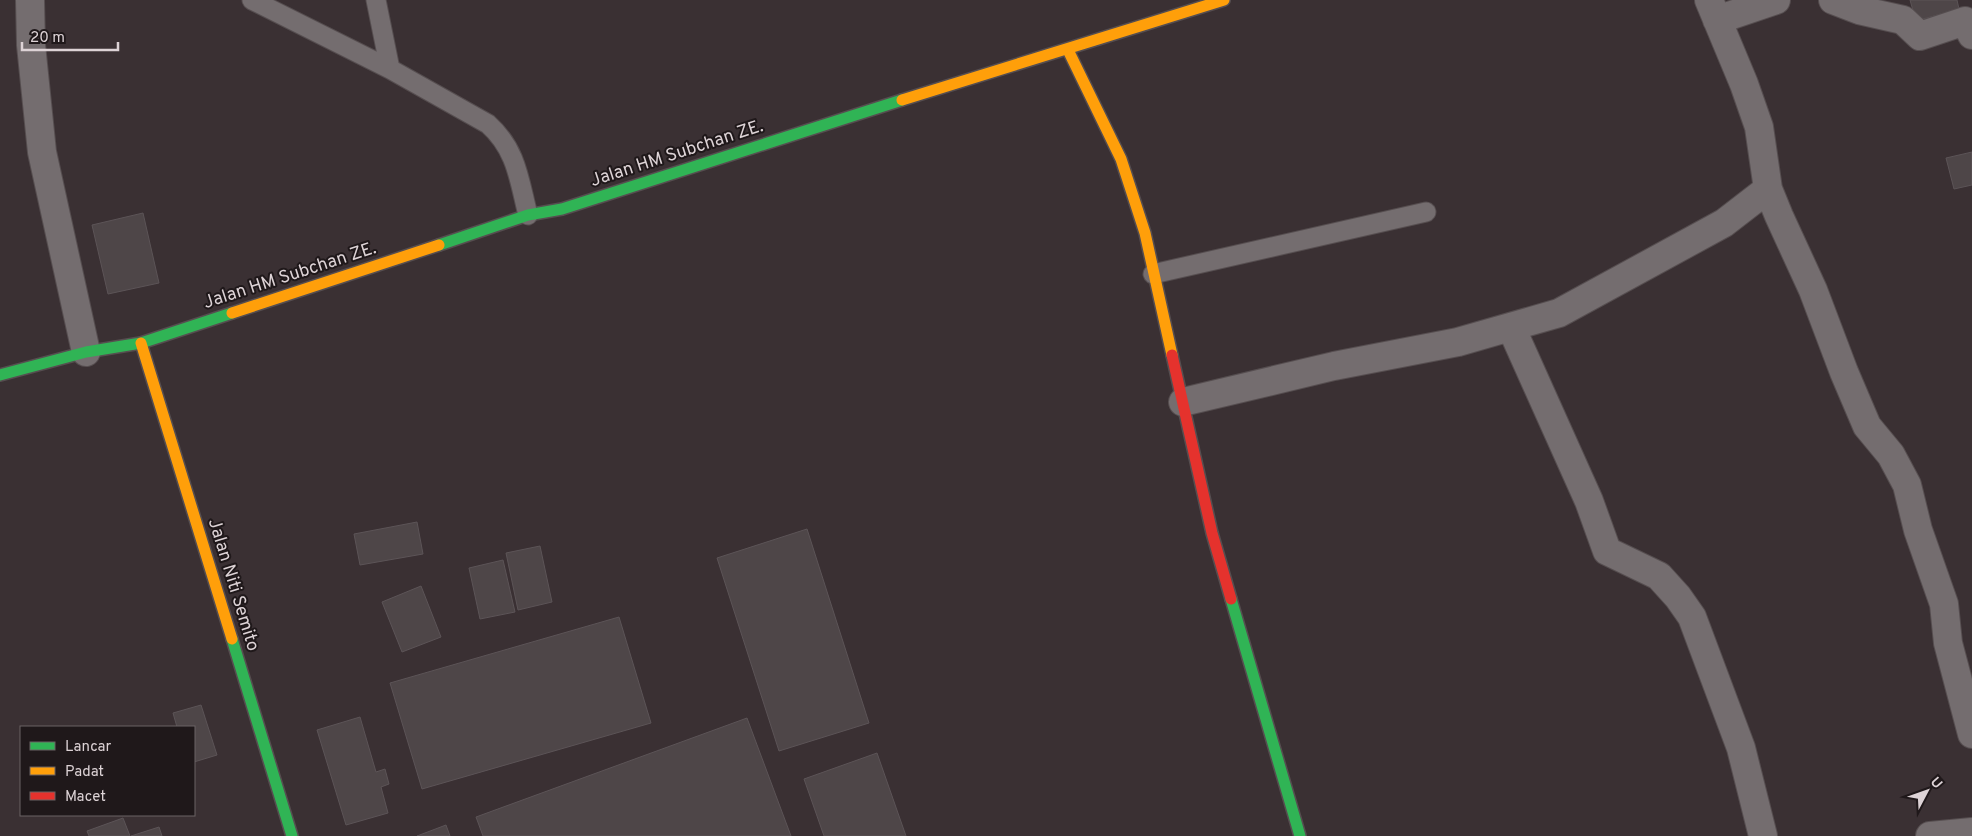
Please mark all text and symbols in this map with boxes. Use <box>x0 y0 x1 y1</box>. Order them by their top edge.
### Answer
scale bar <box>22 20 119 52</box>
text: 20 m <box>30 29 65 48</box>
street label: Jalan HM Subchan ZE. <box>588 115 766 193</box>
street label: Jalan HM Subchan ZE. <box>201 237 379 315</box>
street label: Jalan Niti Semito <box>202 516 264 654</box>
legend <box>20 726 195 816</box>
text: Lancar <box>65 738 112 757</box>
text: Padat <box>65 763 104 782</box>
north arrow <box>1902 766 1952 816</box>
text: U <box>1926 774 1945 793</box>
text: Macet <box>65 788 106 807</box>

